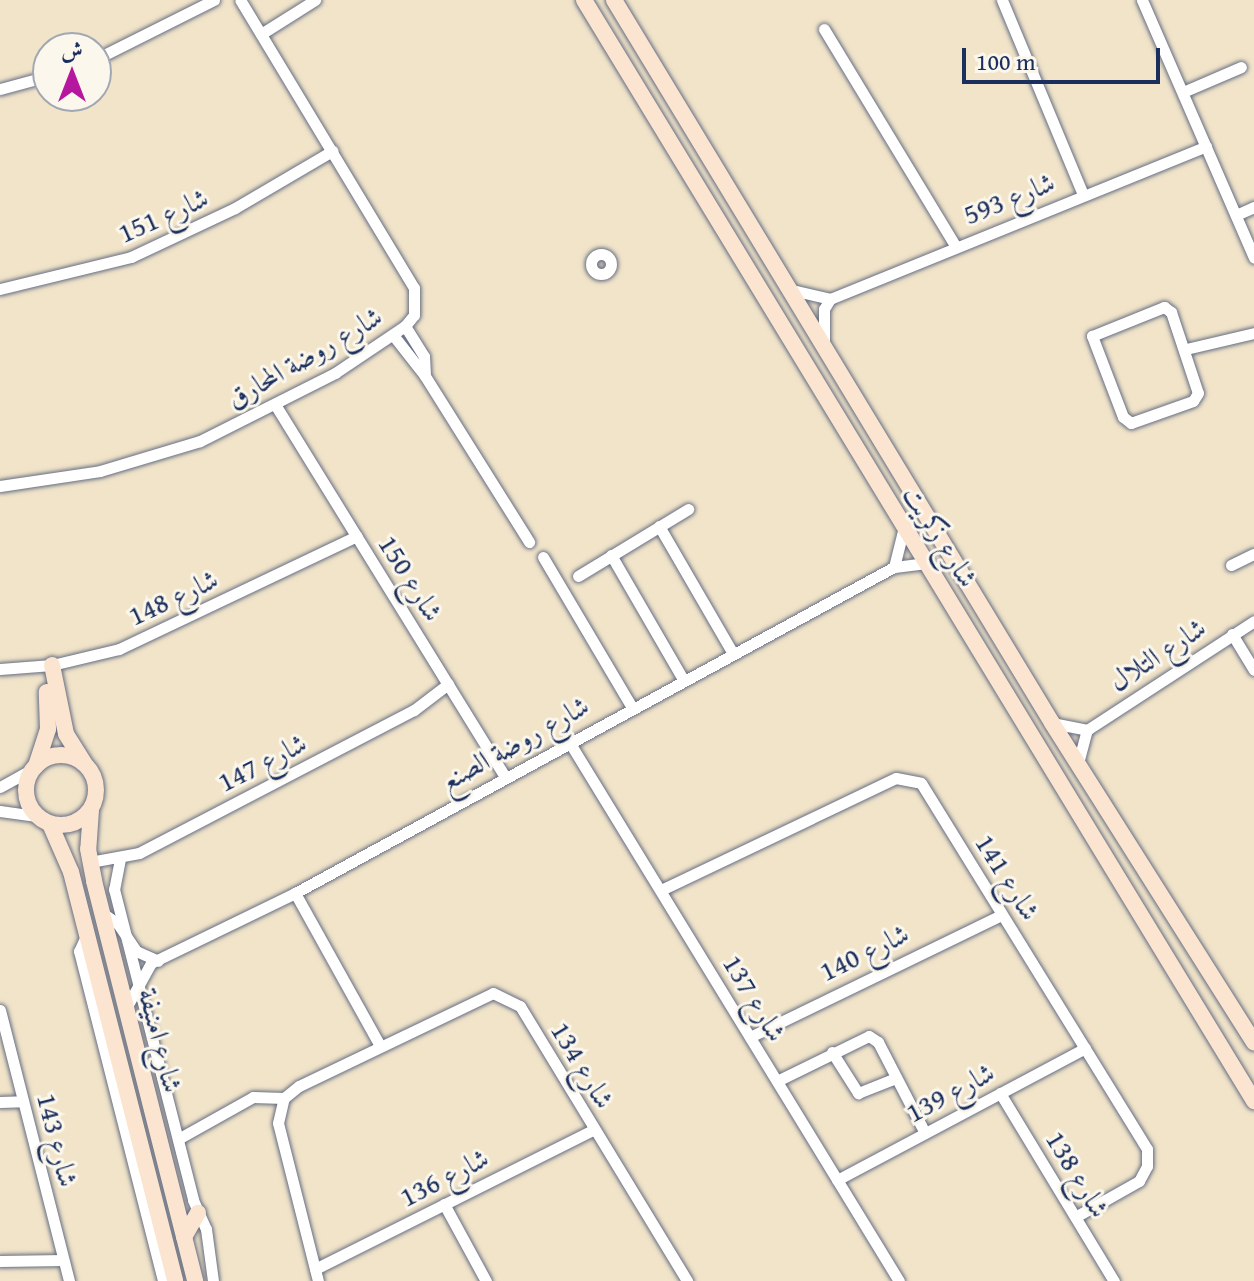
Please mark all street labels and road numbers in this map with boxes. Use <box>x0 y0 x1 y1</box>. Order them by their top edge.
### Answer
street label: شارع 593 <box>959 165 1059 231</box>
street label: شارع 151 <box>113 180 213 250</box>
street label: شارع روضة المحارق <box>220 299 388 415</box>
street label: شارع زكريت <box>897 479 985 593</box>
street label: شارع 150 <box>372 529 450 627</box>
street label: شارع 148 <box>123 562 223 632</box>
street label: شارع التلال <box>1102 610 1212 698</box>
street label: شارع روضة الصنع <box>434 688 594 798</box>
street label: شارع 147 <box>212 725 312 799</box>
street label: شارع 141 <box>969 828 1047 926</box>
street label: شارع 140 <box>814 916 914 988</box>
street label: شارع 137 <box>716 949 794 1047</box>
street label: شارع امنيفة <box>132 984 190 1096</box>
street label: شارع 134 <box>544 1016 622 1114</box>
street label: شارع 139 <box>900 1055 1000 1129</box>
street label: شارع 143 <box>30 1090 86 1190</box>
street label: شارع 138 <box>1039 1125 1117 1223</box>
street label: شارع 136 <box>394 1140 494 1214</box>

